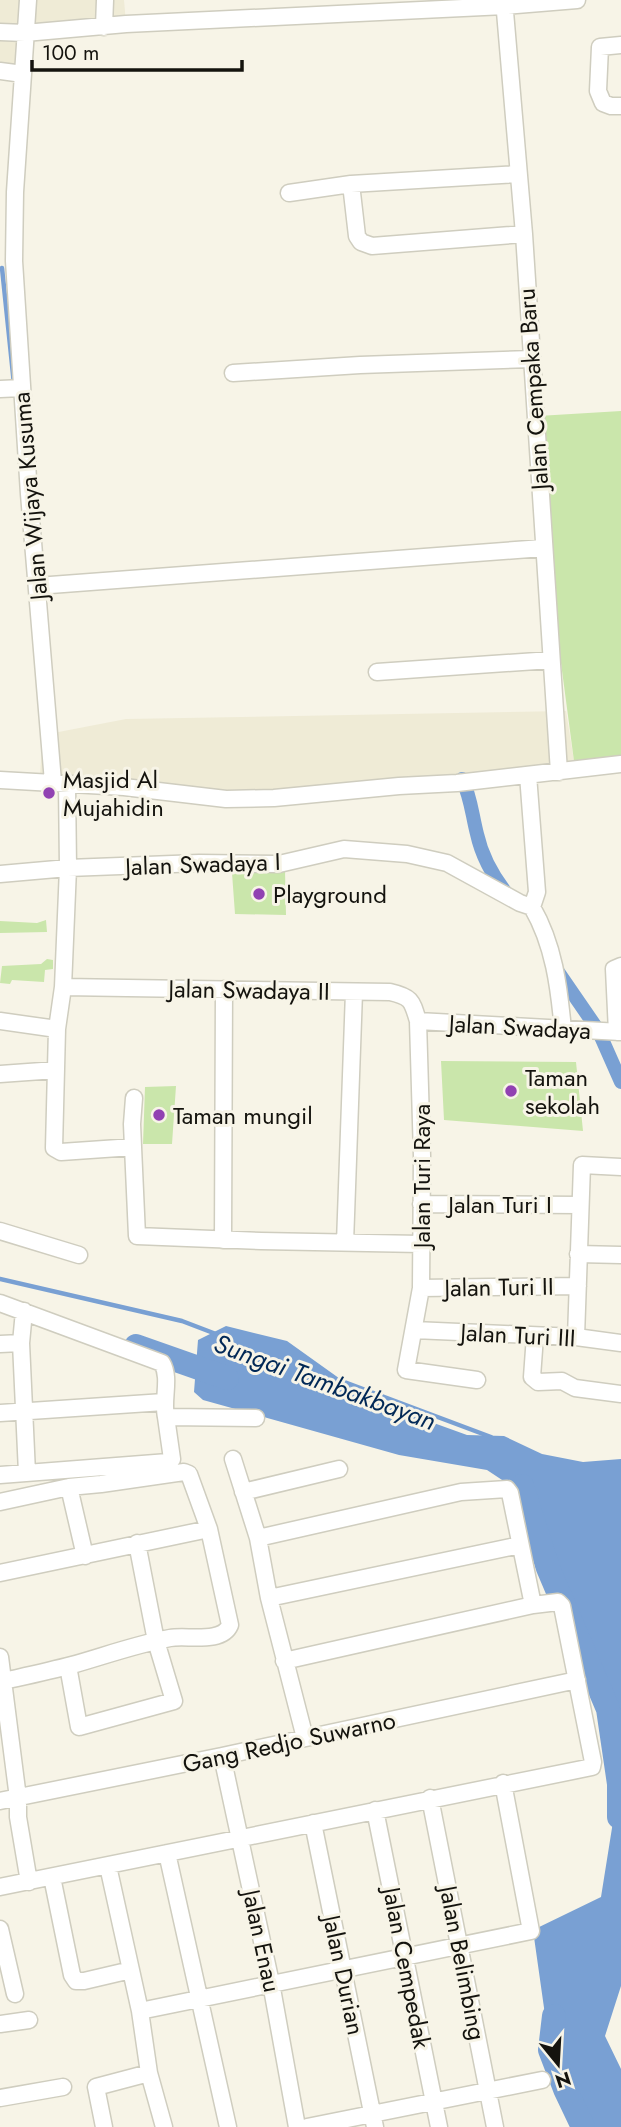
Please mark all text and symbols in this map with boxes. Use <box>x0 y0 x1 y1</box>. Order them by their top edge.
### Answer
scale bar <box>32 28 242 72</box>
text: 100 m <box>42 38 99 68</box>
street label: Jalan Cempaka Baru <box>508 287 558 494</box>
street label: Jalan Wijaya Kusuma <box>3 390 57 605</box>
place label: Masjid Al Mujahidin <box>63 762 164 825</box>
marker: Masjid Al Mujahidin <box>41 785 57 801</box>
street label: Jalan Swadaya I <box>122 844 281 884</box>
place label: Playground <box>273 877 387 912</box>
marker: Playground <box>251 886 267 902</box>
street label: Jalan Swadaya II <box>165 971 330 1009</box>
street label: Jalan Swadaya <box>445 1006 592 1048</box>
place label: Taman sekolah <box>525 1060 600 1123</box>
marker: Taman sekolah <box>503 1083 519 1099</box>
place label: Taman mungil <box>173 1098 313 1133</box>
street label: Jalan Turi Raya <box>404 1104 439 1251</box>
marker: Taman mungil <box>151 1107 167 1123</box>
street label: Jalan Turi I <box>445 1187 552 1222</box>
street label: Jalan Turi II <box>441 1269 554 1306</box>
street label: Jalan Turi III <box>457 1314 577 1355</box>
water label: Sungai Tambakbayan <box>209 1324 441 1440</box>
street label: Gang Redjo Suwarno <box>179 1702 399 1782</box>
street label: Jalan Belimbing <box>430 1880 495 2043</box>
street label: Jalan Cempedak <box>374 1881 440 2052</box>
street label: Jalan Enau <box>233 1884 290 1996</box>
street label: Jalan Durian <box>314 1909 374 2038</box>
north arrow <box>523 2029 593 2099</box>
text: N <box>552 2065 574 2095</box>

